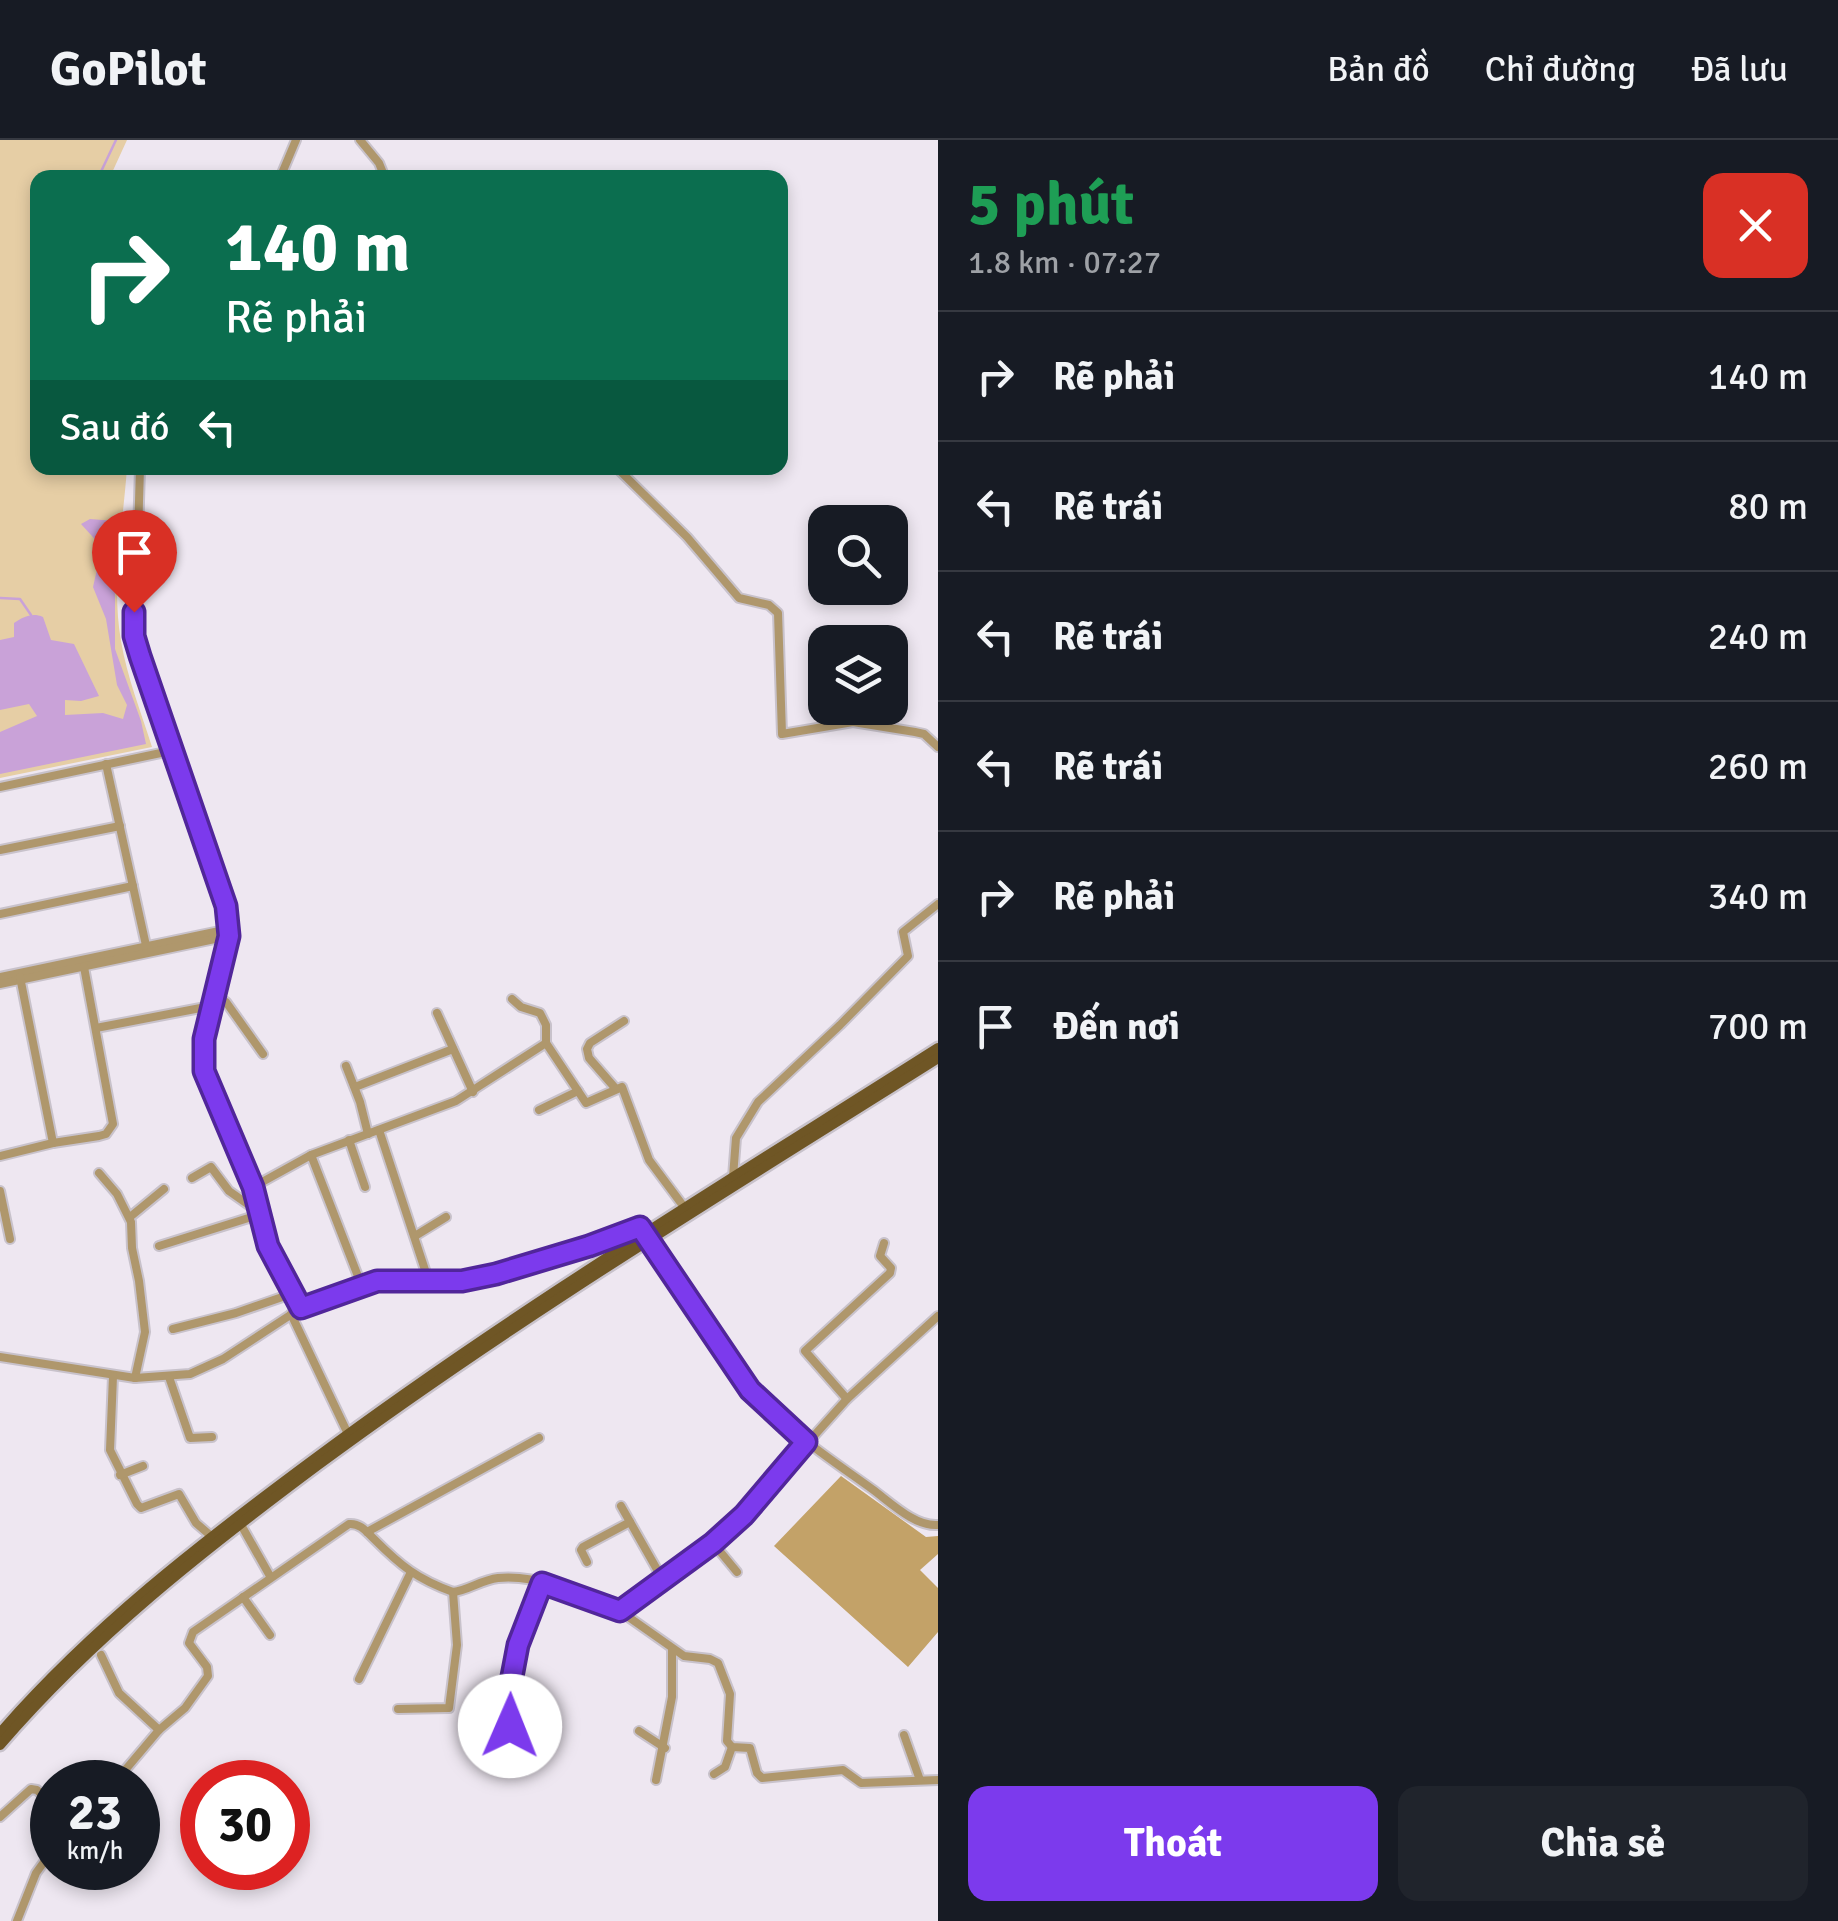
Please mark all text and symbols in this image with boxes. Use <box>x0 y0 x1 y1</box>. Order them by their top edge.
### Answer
text: GoPilot <box>50 40 207 99</box>
text: Bản đồ <box>1327 48 1430 91</box>
text: Chỉ đường <box>1485 48 1636 91</box>
text: Đã lưu <box>1691 48 1788 91</box>
text: 5 phút <box>968 168 1134 242</box>
button: close <box>1703 173 1808 278</box>
text: 140 m <box>225 204 410 290</box>
icon: right <box>60 210 190 340</box>
text: 1.8 km · 07:27 <box>968 243 1161 282</box>
text: Rẽ phải <box>225 290 367 345</box>
icon: right <box>968 349 1023 404</box>
text: Rẽ phải <box>1053 353 1175 400</box>
text: 140 m <box>1708 353 1808 400</box>
icon: left <box>190 400 245 455</box>
text: Sau đó <box>60 404 170 451</box>
icon: left <box>968 479 1023 534</box>
text: Rẽ trái <box>1053 483 1163 530</box>
text: 80 m <box>1728 483 1808 530</box>
map controls <box>808 505 908 725</box>
button: search <box>808 505 908 605</box>
pin <box>92 510 177 613</box>
icon: arrive <box>107 525 162 580</box>
icon: left <box>968 609 1023 664</box>
text: Rẽ trái <box>1053 613 1163 660</box>
text: 240 m <box>1708 613 1808 660</box>
button: layers <box>808 625 908 725</box>
icon: left <box>968 739 1023 794</box>
text: Rẽ trái <box>1053 743 1163 790</box>
text: 260 m <box>1708 743 1808 790</box>
icon: right <box>968 869 1023 924</box>
text: Rẽ phải <box>1053 873 1175 920</box>
text: 340 m <box>1708 873 1808 920</box>
icon: arrive <box>968 999 1023 1054</box>
text: Đến nơi <box>1053 1003 1180 1050</box>
text: 700 m <box>1708 1003 1808 1050</box>
position arrow <box>458 1674 562 1778</box>
speed limit sign: 30 <box>180 1760 310 1890</box>
text: 23 <box>68 1782 122 1844</box>
button: Thoát <box>968 1786 1378 1901</box>
button: Chia sẻ <box>1398 1786 1808 1901</box>
text: km/h <box>67 1835 123 1866</box>

